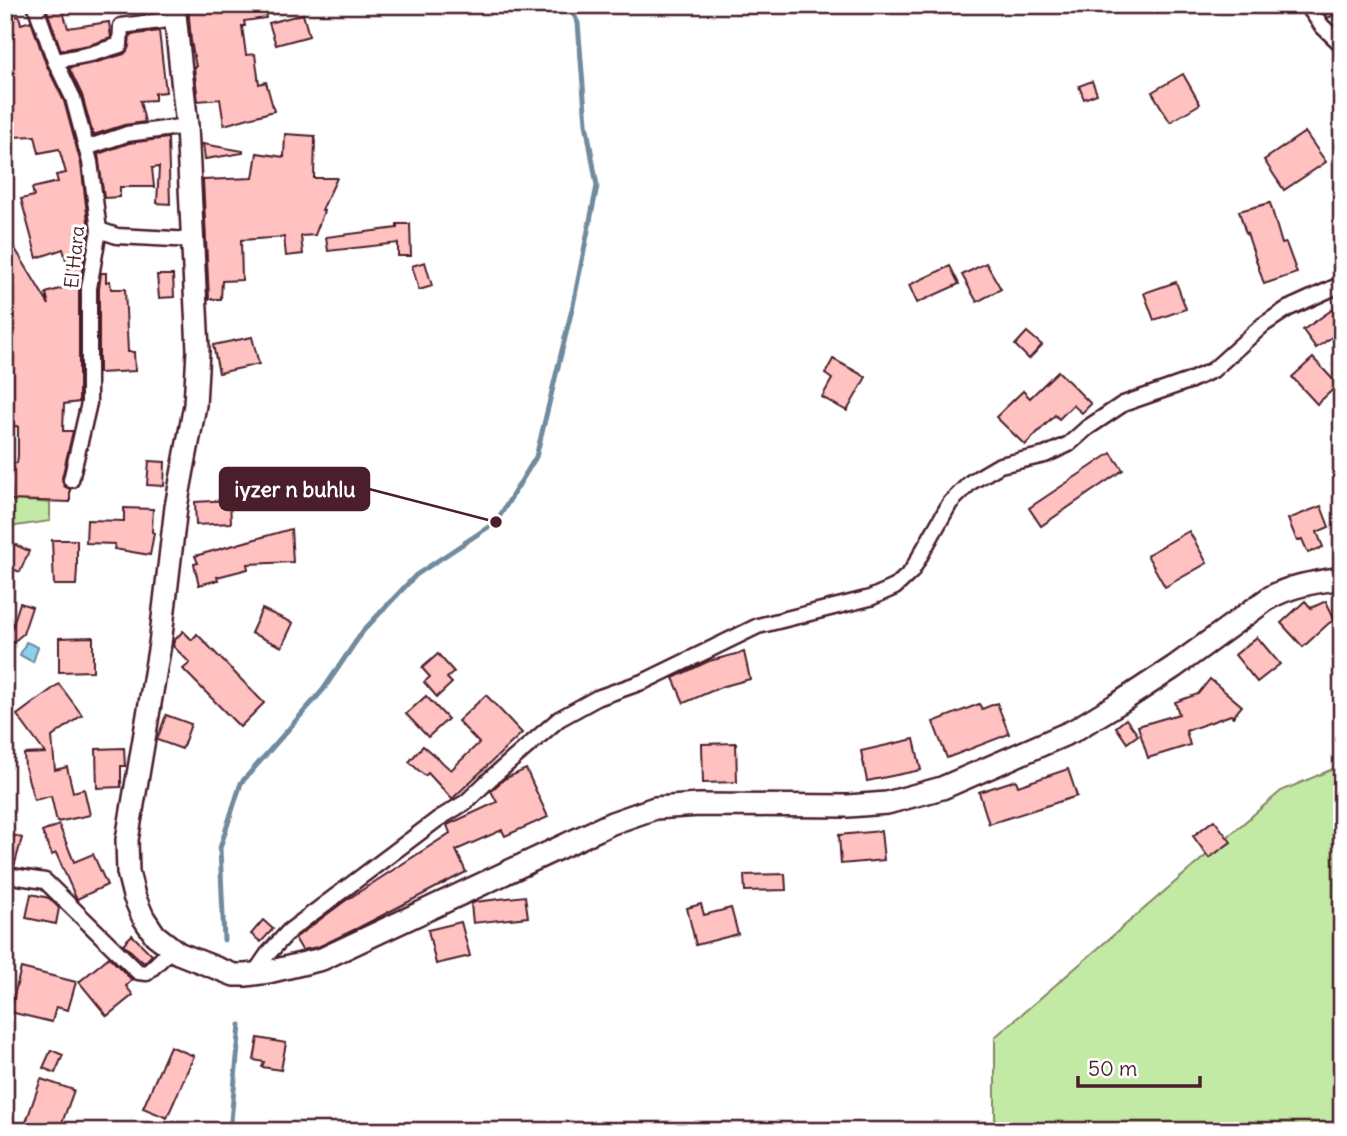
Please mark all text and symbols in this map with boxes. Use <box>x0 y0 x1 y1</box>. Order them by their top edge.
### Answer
street label: El Hara <box>59 224 89 290</box>
callout: iγzer n buhlu <box>220 468 369 510</box>
text: iγzer n buhlu <box>234 476 356 503</box>
scale bar <box>1078 1045 1200 1089</box>
text: 50 m <box>1088 1055 1137 1082</box>

